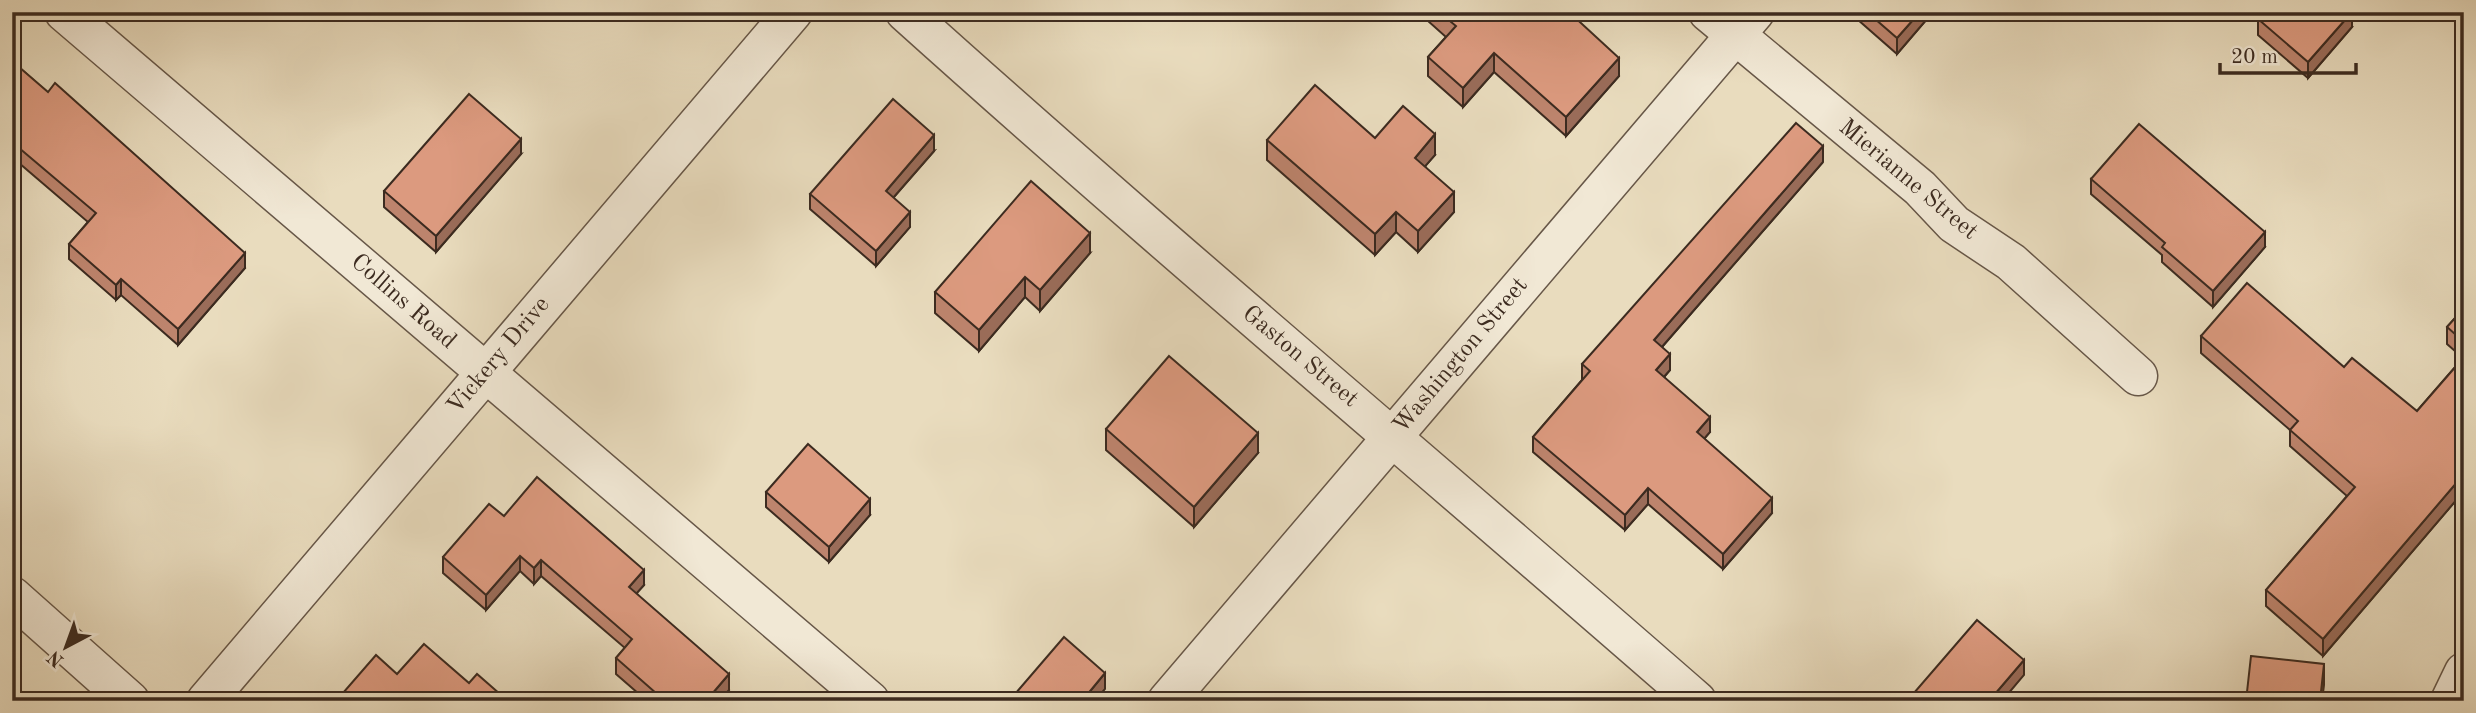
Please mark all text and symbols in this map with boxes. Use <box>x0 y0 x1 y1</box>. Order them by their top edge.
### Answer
scale bar <box>2220 32 2357 76</box>
text: 20 m <box>2231 47 2278 68</box>
street label: Mierianne Street <box>1834 115 1982 245</box>
street label: Collins Road <box>346 250 460 354</box>
street label: Washington Street <box>1389 274 1533 438</box>
street label: Vickery Drive <box>443 293 555 419</box>
street label: Gaston Street <box>1237 302 1363 412</box>
north arrow <box>32 612 102 682</box>
text: N <box>44 646 68 670</box>

